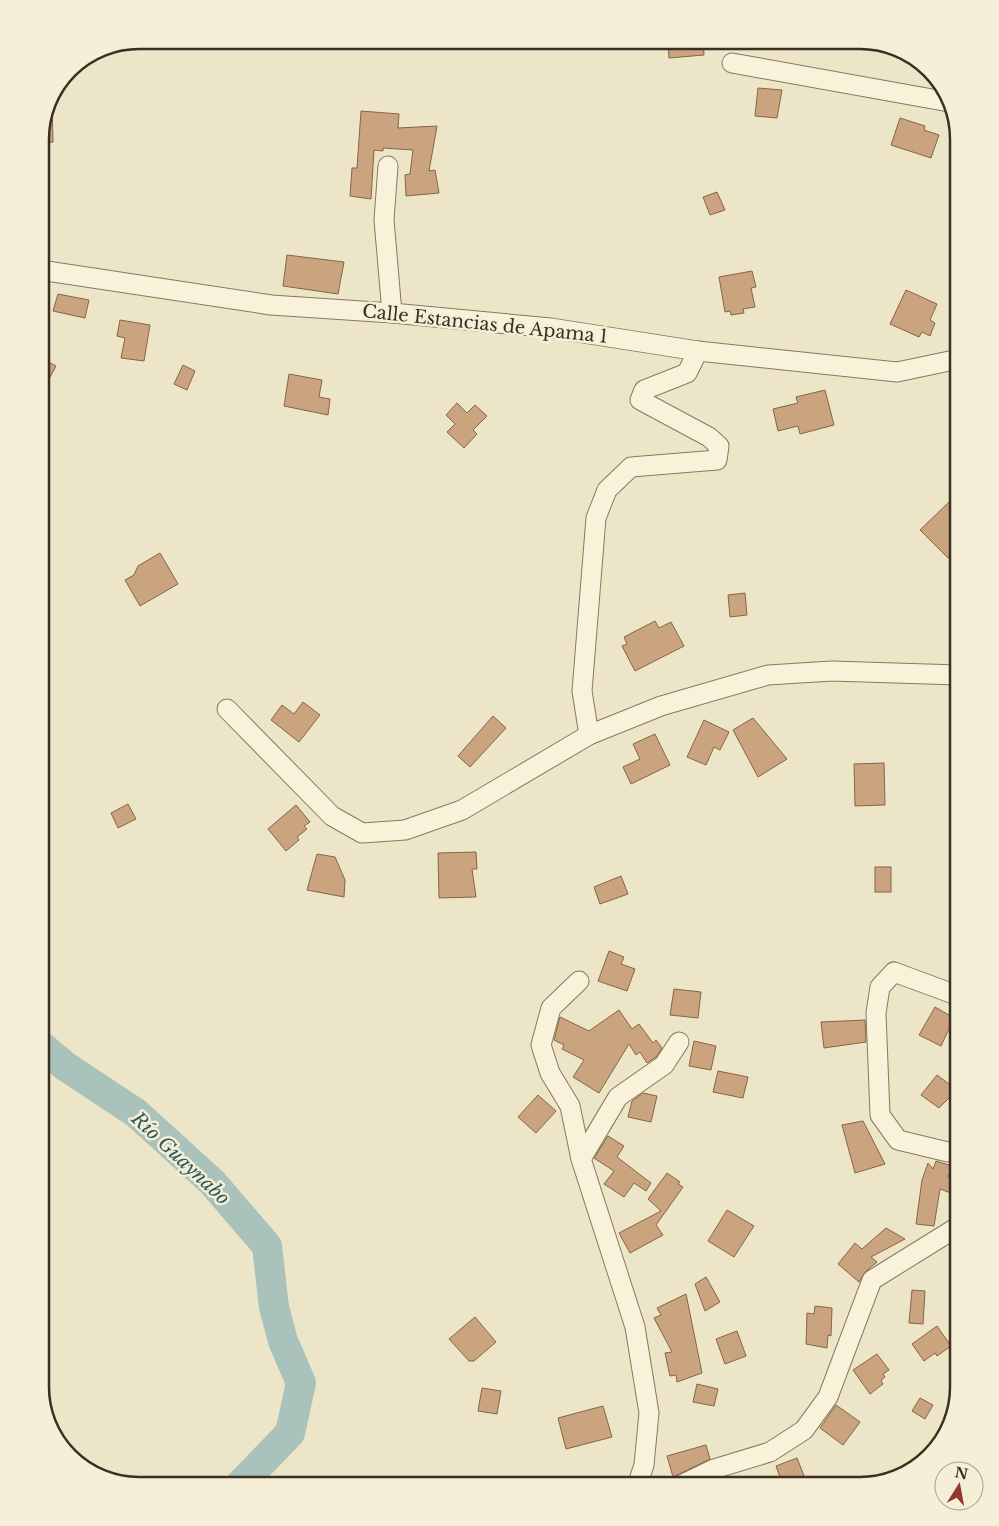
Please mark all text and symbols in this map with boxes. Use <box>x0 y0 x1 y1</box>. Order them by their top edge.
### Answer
street label: Calle Estancias de Apama 1 <box>361 300 609 348</box>
water label: Río Guaynabo <box>126 1106 235 1210</box>
north arrow <box>934 1461 984 1511</box>
text: N <box>953 1463 970 1483</box>

